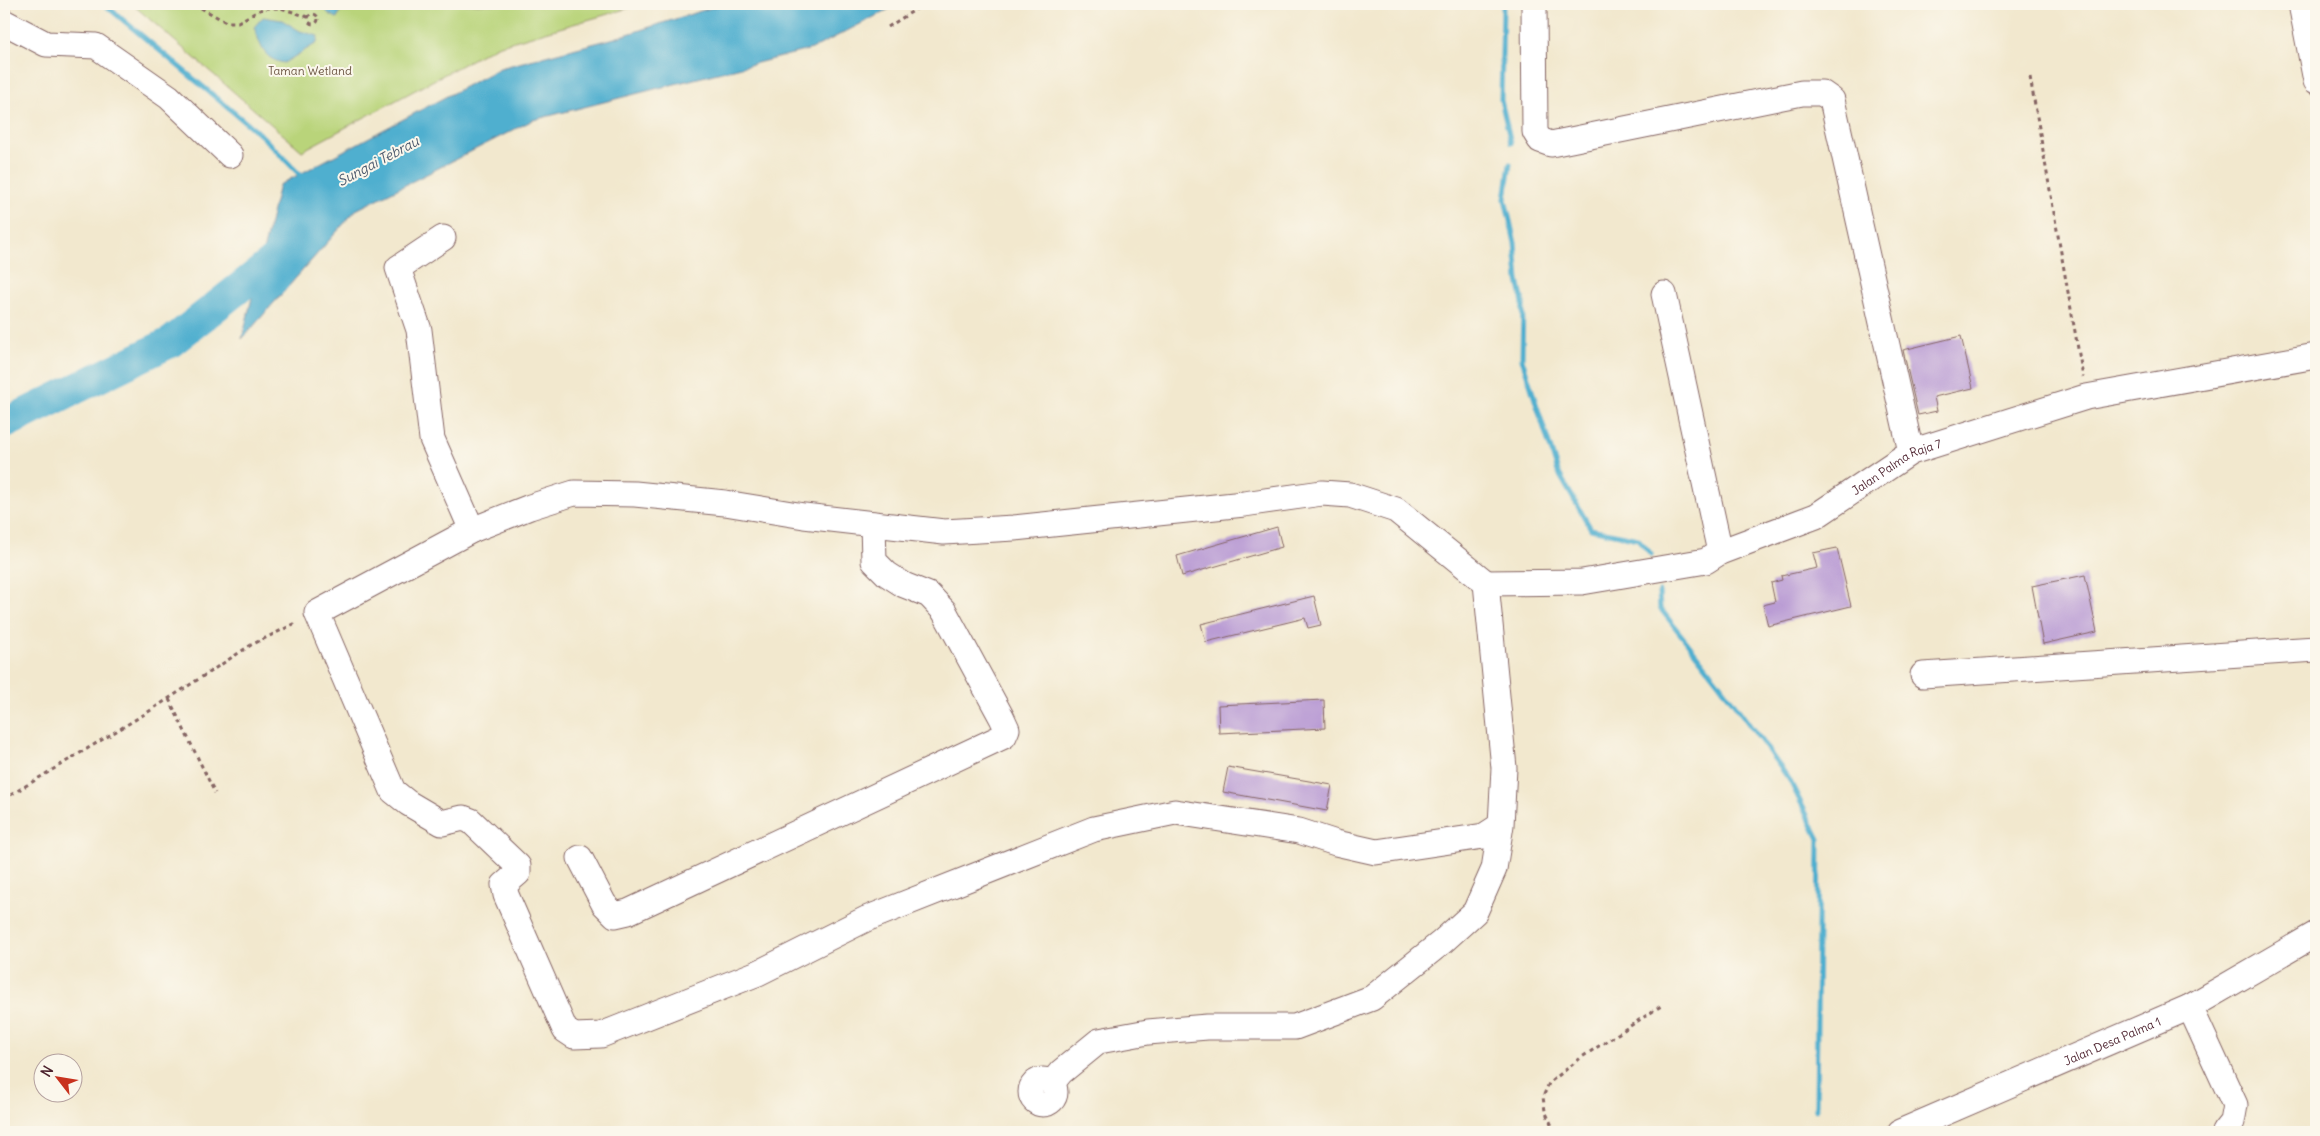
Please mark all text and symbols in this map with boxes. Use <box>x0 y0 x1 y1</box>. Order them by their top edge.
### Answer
park label: Taman Wetland <box>268 63 352 78</box>
water label: Sungai Tebrau <box>334 132 423 190</box>
street label: Jalan Palma Raja 7 <box>1848 435 1943 498</box>
street label: Jalan Desa Palma 1 <box>2061 1013 2163 1068</box>
north arrow <box>32 1054 82 1104</box>
text: N <box>37 1063 57 1080</box>

